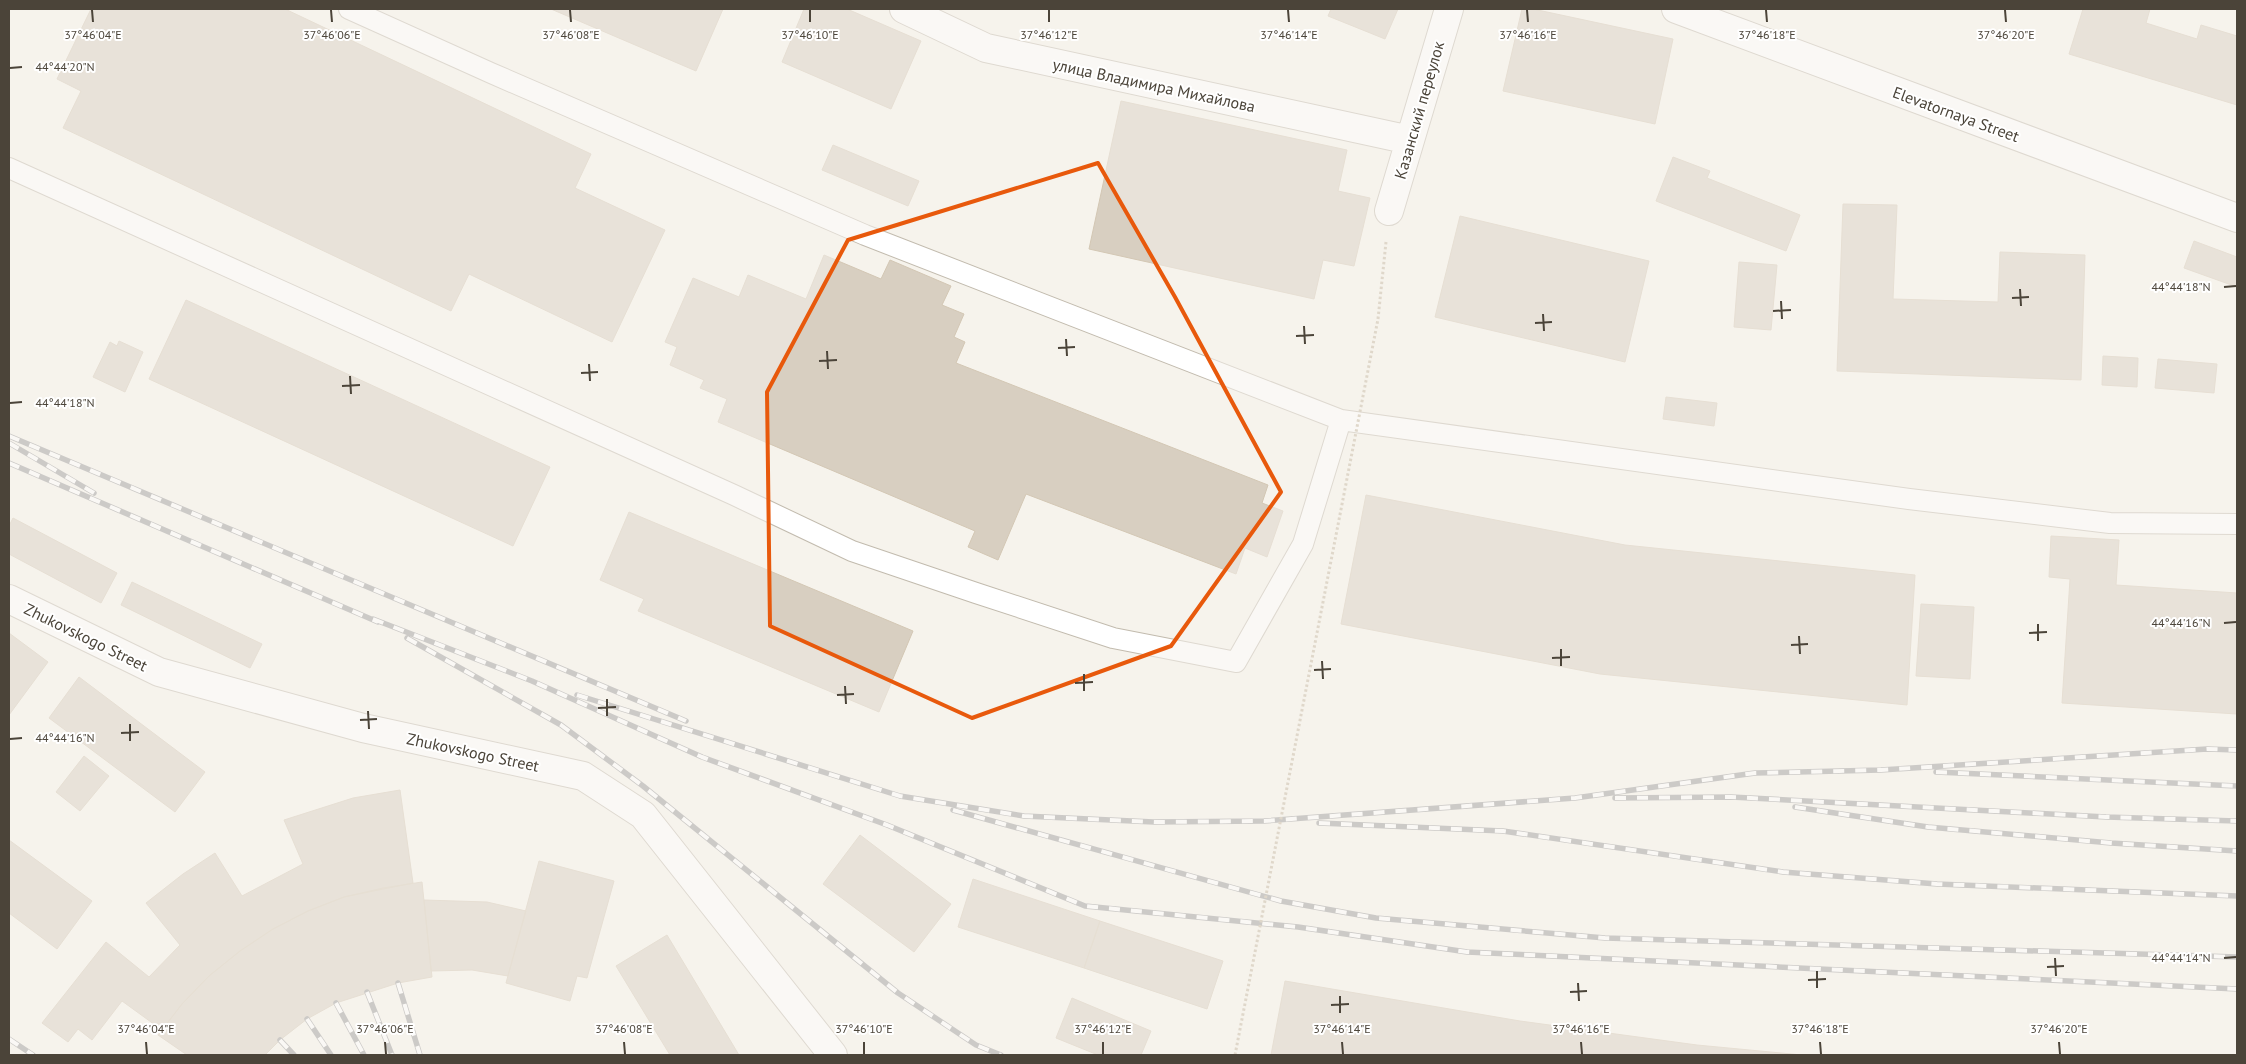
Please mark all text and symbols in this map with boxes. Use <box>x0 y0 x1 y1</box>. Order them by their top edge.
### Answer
text: 37°46'04"E <box>64 27 122 42</box>
text: 37°46'06"E <box>303 27 361 42</box>
text: 37°46'08"E <box>542 27 600 42</box>
text: 37°46'10"E <box>781 27 839 42</box>
text: 37°46'12"E <box>1020 27 1078 42</box>
text: 37°46'14"E <box>1260 27 1318 42</box>
text: 37°46'16"E <box>1499 27 1557 42</box>
text: 37°46'18"E <box>1738 27 1796 42</box>
text: 37°46'20"E <box>1977 27 2035 42</box>
street label: Казанский переулок <box>1390 38 1448 181</box>
street label: улица Владимира Михайлова <box>1051 54 1257 116</box>
text: 44°44'20"N <box>35 59 95 74</box>
street label: Elevatornaya Street <box>1890 82 2023 146</box>
text: 44°44'18"N <box>2151 279 2211 294</box>
text: 44°44'18"N <box>35 395 95 410</box>
street label: Zhukovskogo Street <box>21 598 151 676</box>
text: 44°44'16"N <box>2151 615 2211 630</box>
street label: Zhukovskogo Street <box>405 728 542 776</box>
text: 44°44'16"N <box>35 730 95 745</box>
text: 44°44'14"N <box>2151 950 2211 965</box>
text: 37°46'04"E <box>117 1021 175 1036</box>
text: 37°46'06"E <box>356 1021 414 1036</box>
text: 37°46'08"E <box>595 1021 653 1036</box>
text: 37°46'10"E <box>835 1021 893 1036</box>
text: 37°46'12"E <box>1074 1021 1132 1036</box>
text: 37°46'14"E <box>1313 1021 1371 1036</box>
text: 37°46'16"E <box>1552 1021 1610 1036</box>
text: 37°46'18"E <box>1791 1021 1849 1036</box>
text: 37°46'20"E <box>2030 1021 2088 1036</box>

